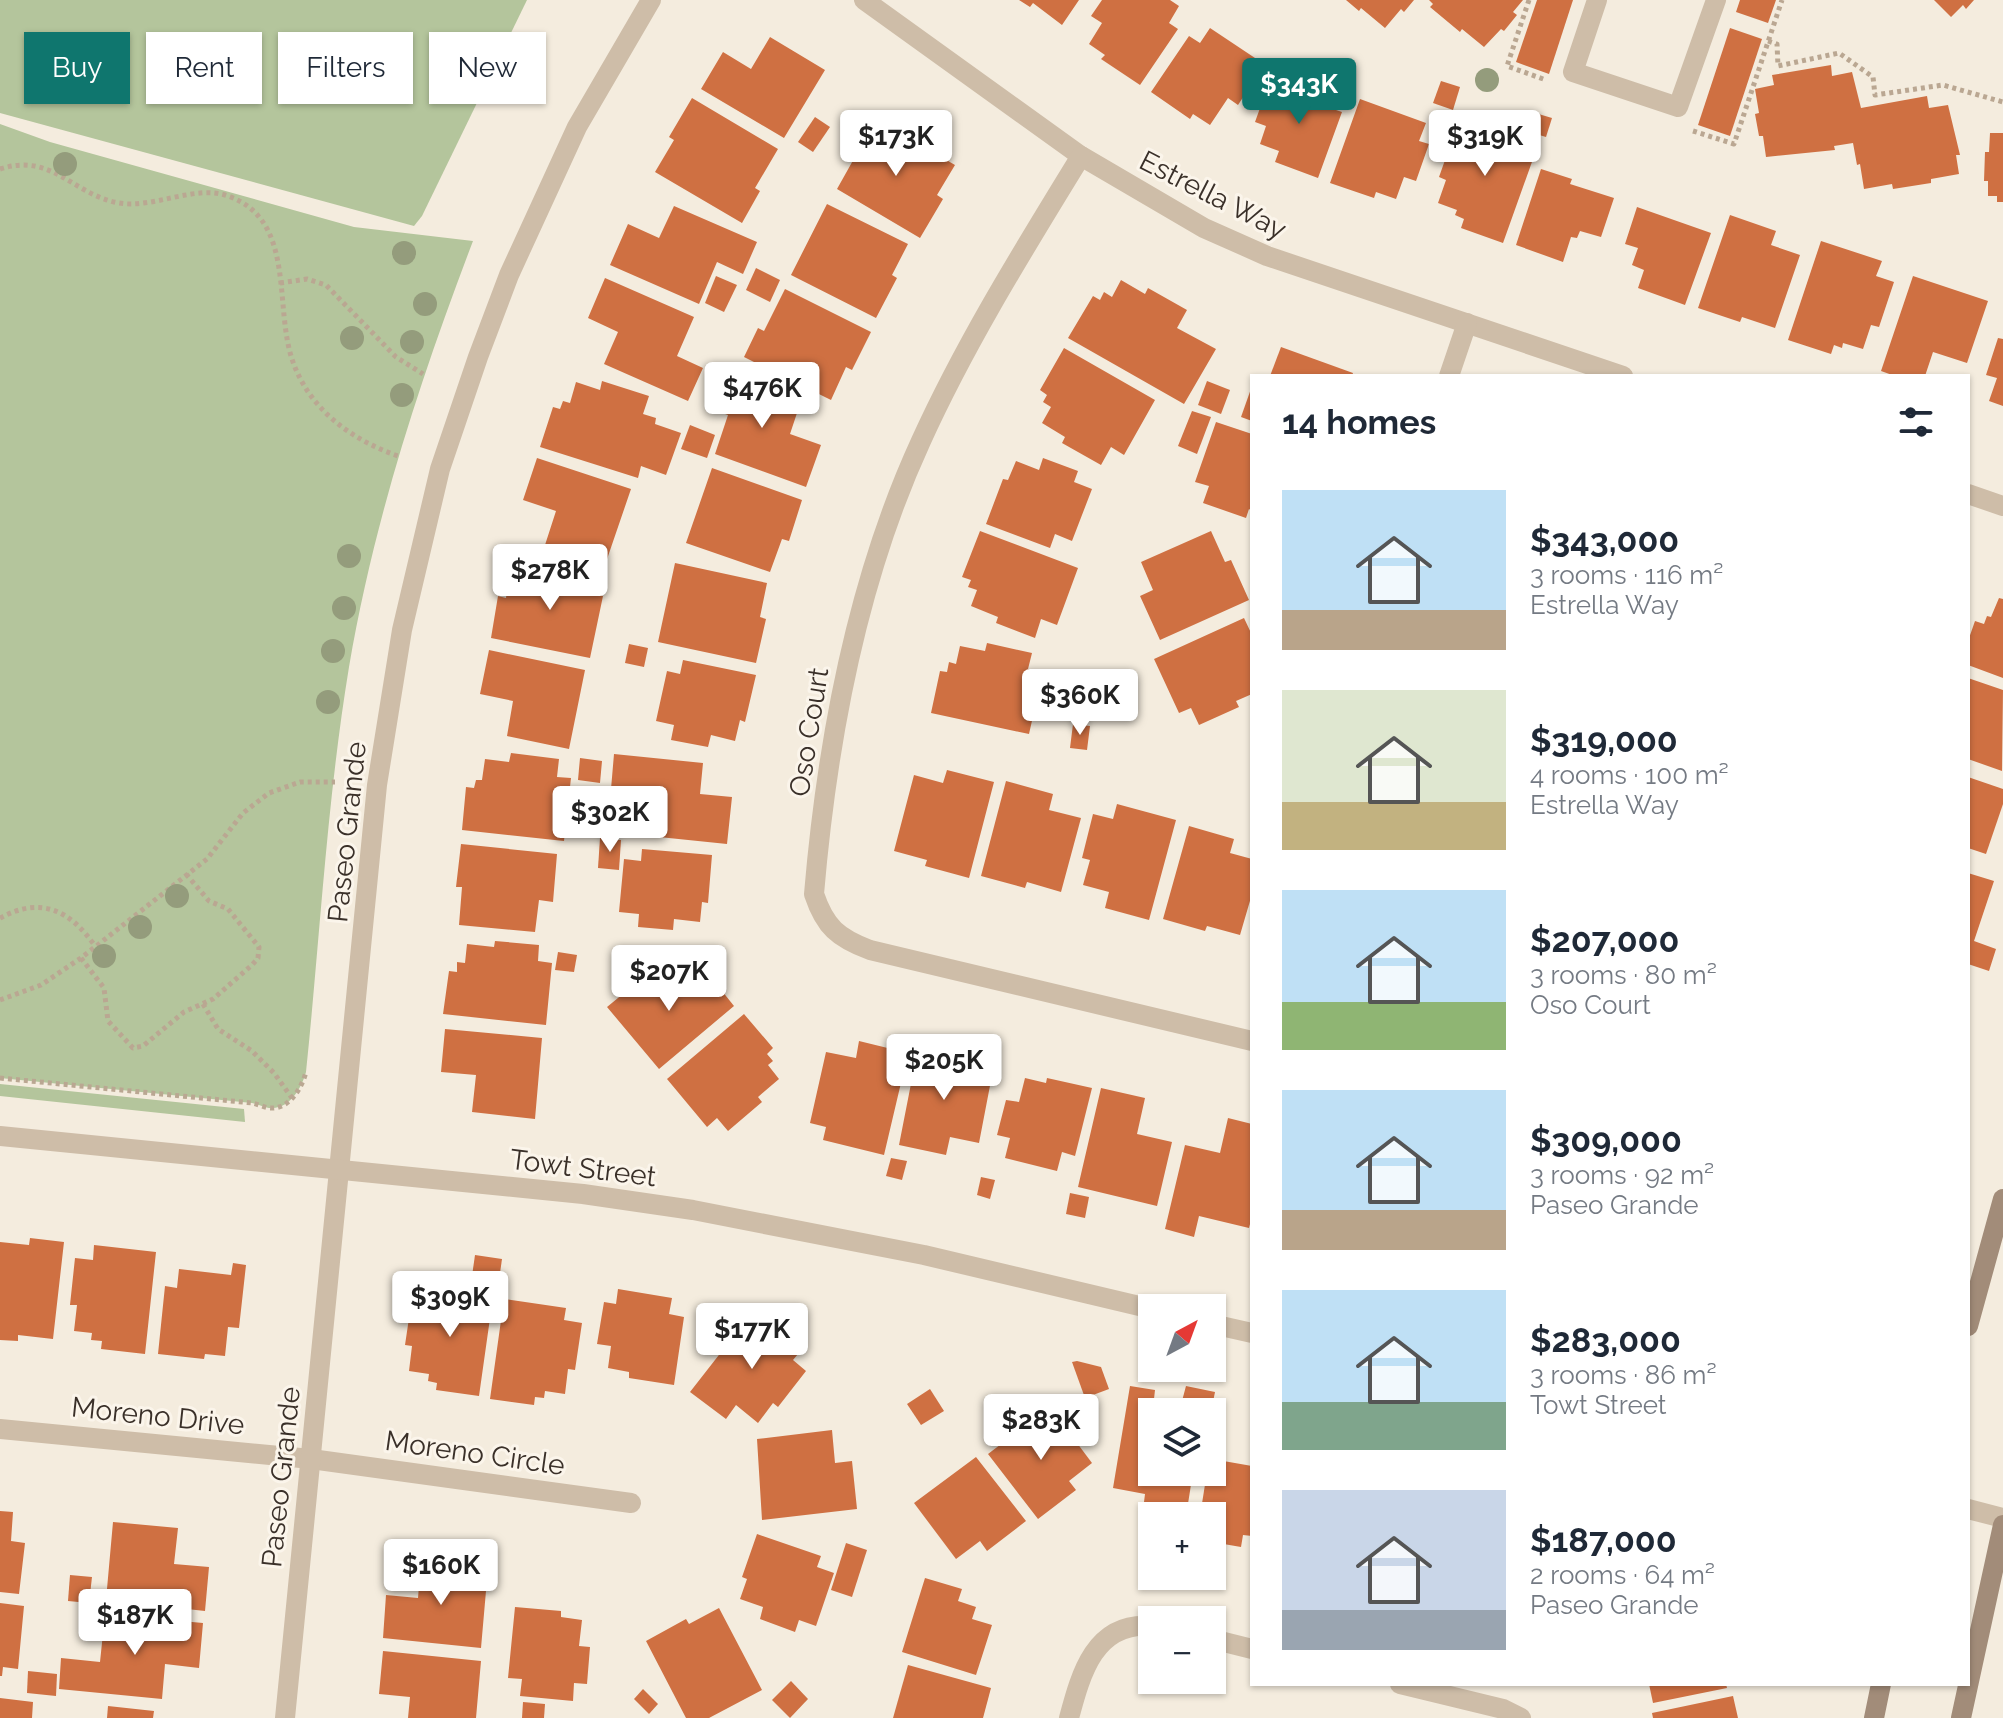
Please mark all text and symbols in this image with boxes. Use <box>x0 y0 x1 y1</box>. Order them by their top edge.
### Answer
chip: Buy <box>24 32 130 104</box>
chip: Rent <box>146 32 262 104</box>
chip: Filters <box>278 32 413 104</box>
chip: New <box>429 32 546 104</box>
pin: $343K <box>1243 58 1355 126</box>
text: $343K <box>1260 69 1338 99</box>
pin: $173K <box>840 110 952 178</box>
pin: $319K <box>1429 110 1541 178</box>
text: $173K <box>858 121 934 151</box>
text: $319K <box>1447 121 1523 151</box>
street label: Estrella Way <box>1134 144 1292 246</box>
pin: $476K <box>706 362 818 430</box>
text: $476K <box>722 373 802 403</box>
icon: filters <box>1894 400 1938 444</box>
text: 14 homes <box>1282 402 1436 442</box>
text: $343,000 <box>1530 520 1679 560</box>
icon: home <box>1346 522 1442 618</box>
pin: $278K <box>494 544 606 612</box>
text: $278K <box>511 555 589 585</box>
text: 3 rooms · 116 m² <box>1530 560 1723 590</box>
text: Estrella Way <box>1530 590 1679 620</box>
street label: Oso Court <box>783 665 836 799</box>
pin: $360K <box>1024 669 1136 737</box>
text: $360K <box>1040 680 1120 710</box>
text: $319,000 <box>1530 720 1678 760</box>
icon: home <box>1346 722 1442 818</box>
street label: Paseo Grande <box>321 740 373 924</box>
text: 4 rooms · 100 m² <box>1530 760 1729 790</box>
pin: $302K <box>554 786 666 854</box>
text: Estrella Way <box>1530 790 1679 820</box>
text: $302K <box>571 797 649 827</box>
text: $207,000 <box>1530 920 1679 960</box>
icon: home <box>1346 922 1442 1018</box>
pin: $207K <box>613 945 725 1013</box>
text: $207K <box>629 956 709 986</box>
text: 3 rooms · 80 m² <box>1530 960 1717 990</box>
text: Oso Court <box>1530 990 1651 1020</box>
pin: $205K <box>888 1034 1000 1102</box>
text: $205K <box>905 1045 983 1075</box>
text: $309,000 <box>1530 1120 1682 1160</box>
icon: home <box>1346 1122 1442 1218</box>
street label: Towt Street <box>508 1143 659 1193</box>
text: 3 rooms · 92 m² <box>1530 1160 1714 1190</box>
text: Paseo Grande <box>1530 1190 1699 1220</box>
pin: $309K <box>394 1271 506 1339</box>
text: $309K <box>410 1282 490 1312</box>
north arrow <box>1138 1294 1226 1382</box>
map controls <box>1138 1294 1226 1694</box>
pin: $177K <box>696 1303 808 1371</box>
text: $177K <box>714 1314 790 1344</box>
text: $283,000 <box>1530 1320 1681 1360</box>
icon: home <box>1346 1322 1442 1418</box>
text: 3 rooms · 86 m² <box>1530 1360 1717 1390</box>
street label: Paseo Grande <box>255 1385 307 1569</box>
text: Towt Street <box>1530 1390 1667 1420</box>
street label: Moreno Drive <box>70 1391 246 1441</box>
pin: $283K <box>985 1394 1097 1462</box>
button: layers <box>1138 1398 1226 1486</box>
text: $283K <box>1002 1405 1080 1435</box>
street label: Moreno Circle <box>383 1424 567 1482</box>
button: + <box>1138 1502 1226 1590</box>
text: $187,000 <box>1530 1520 1677 1560</box>
icon: home <box>1346 1522 1442 1618</box>
pin: $160K <box>385 1539 497 1607</box>
text: $160K <box>402 1550 480 1580</box>
text: 2 rooms · 64 m² <box>1530 1560 1715 1590</box>
pin: $187K <box>79 1589 191 1657</box>
text: Paseo Grande <box>1530 1590 1699 1620</box>
text: $187K <box>96 1600 174 1630</box>
button: − <box>1138 1606 1226 1694</box>

